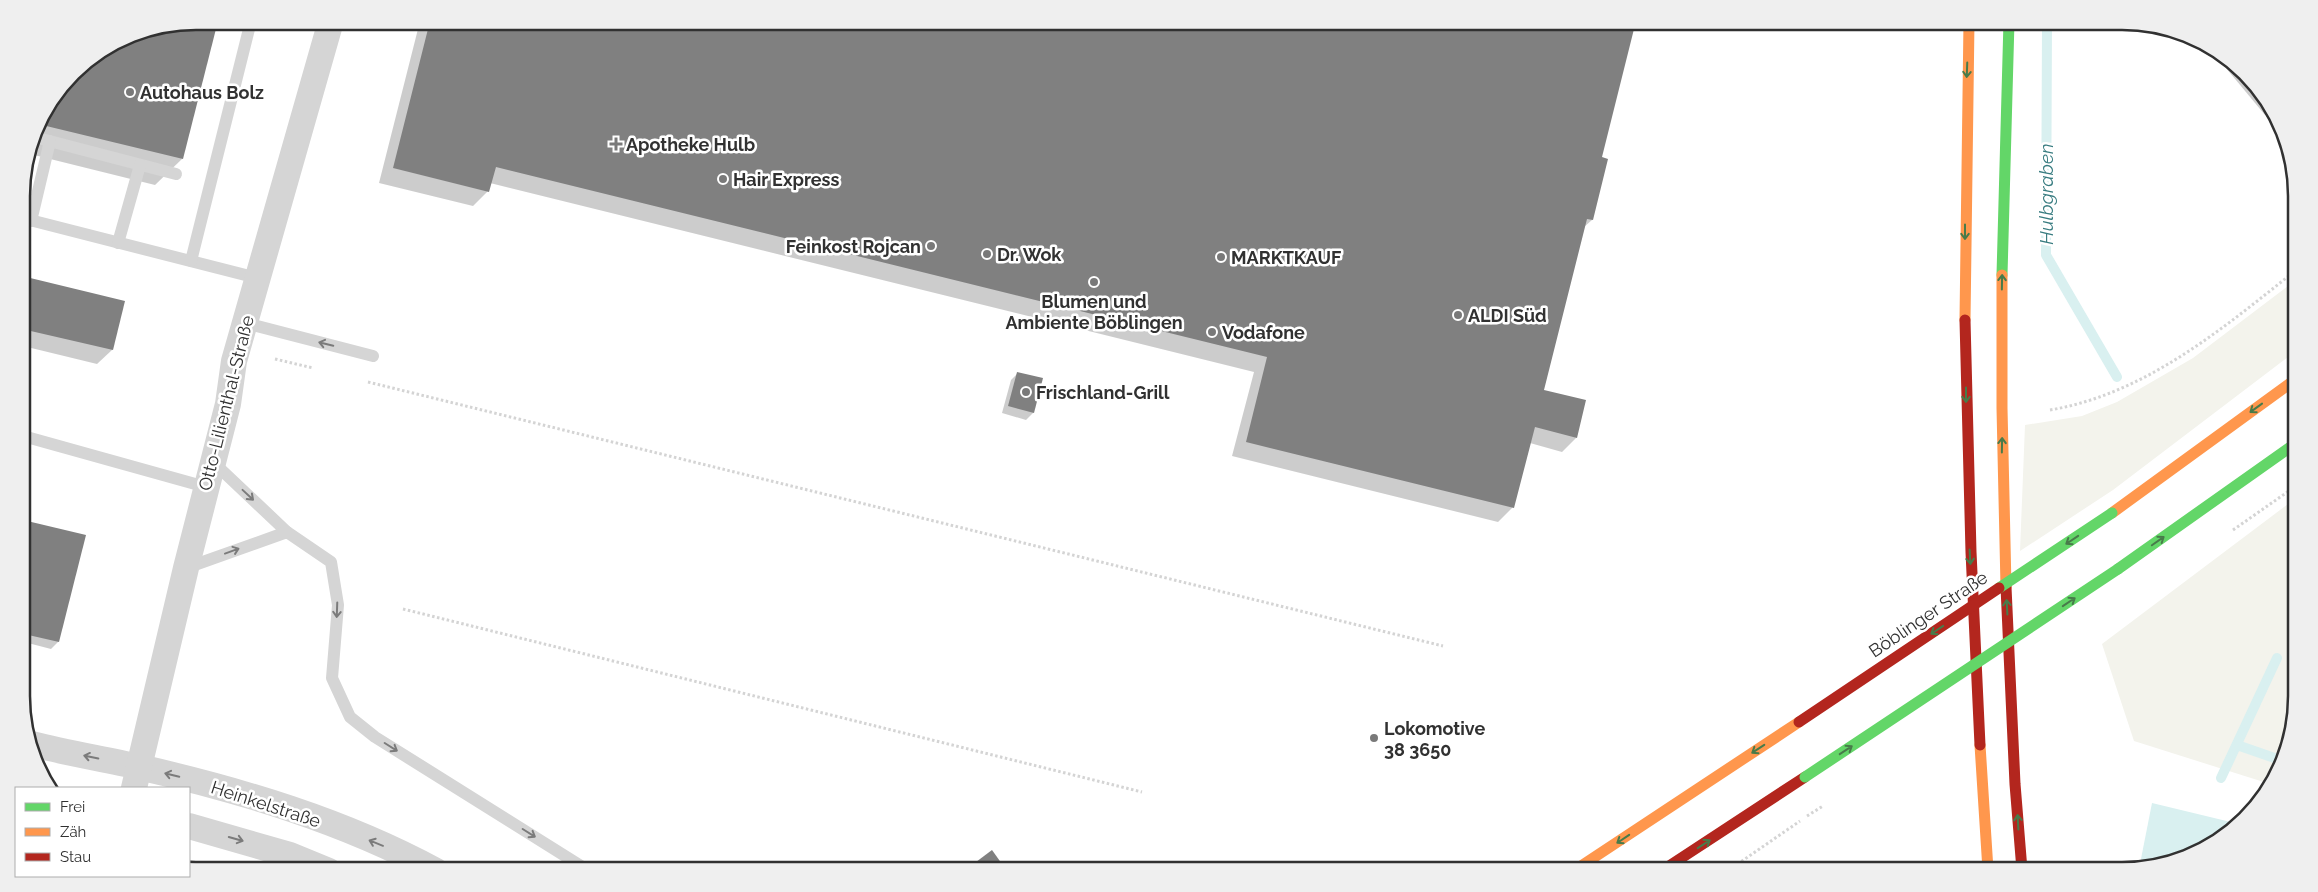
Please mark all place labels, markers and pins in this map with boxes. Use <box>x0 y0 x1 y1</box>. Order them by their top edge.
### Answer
place label: Autohaus Bolz <box>140 82 264 103</box>
marker: Autohaus Bolz <box>124 86 136 98</box>
place label: Apotheke Hulb <box>626 134 755 155</box>
marker: Apotheke Hulb <box>610 138 622 150</box>
place label: Hair Express <box>733 169 839 190</box>
marker: Hair Express <box>717 173 729 185</box>
place label: Feinkost Rojcan <box>786 236 921 257</box>
marker: Feinkost Rojcan <box>925 240 937 252</box>
place label: Dr. Wok <box>997 244 1062 265</box>
place label: MARKTKAUF <box>1231 247 1341 268</box>
marker: Dr. Wok <box>981 248 993 260</box>
marker: MARKTKAUF <box>1215 251 1227 263</box>
marker: Blumen und Ambiente Böblingen <box>1088 276 1100 288</box>
place label: Blumen und Ambiente Böblingen <box>1005 291 1183 333</box>
place label: ALDI Süd <box>1468 305 1547 326</box>
marker: ALDI Süd <box>1452 309 1464 321</box>
place label: Vodafone <box>1222 322 1305 343</box>
marker: Vodafone <box>1206 326 1218 338</box>
place label: Frischland-Grill <box>1036 382 1170 403</box>
marker: Frischland-Grill <box>1020 386 1032 398</box>
place label: Lokomotive 38 3650 <box>1384 718 1485 760</box>
marker: Lokomotive 38 3650 <box>1368 732 1380 744</box>

